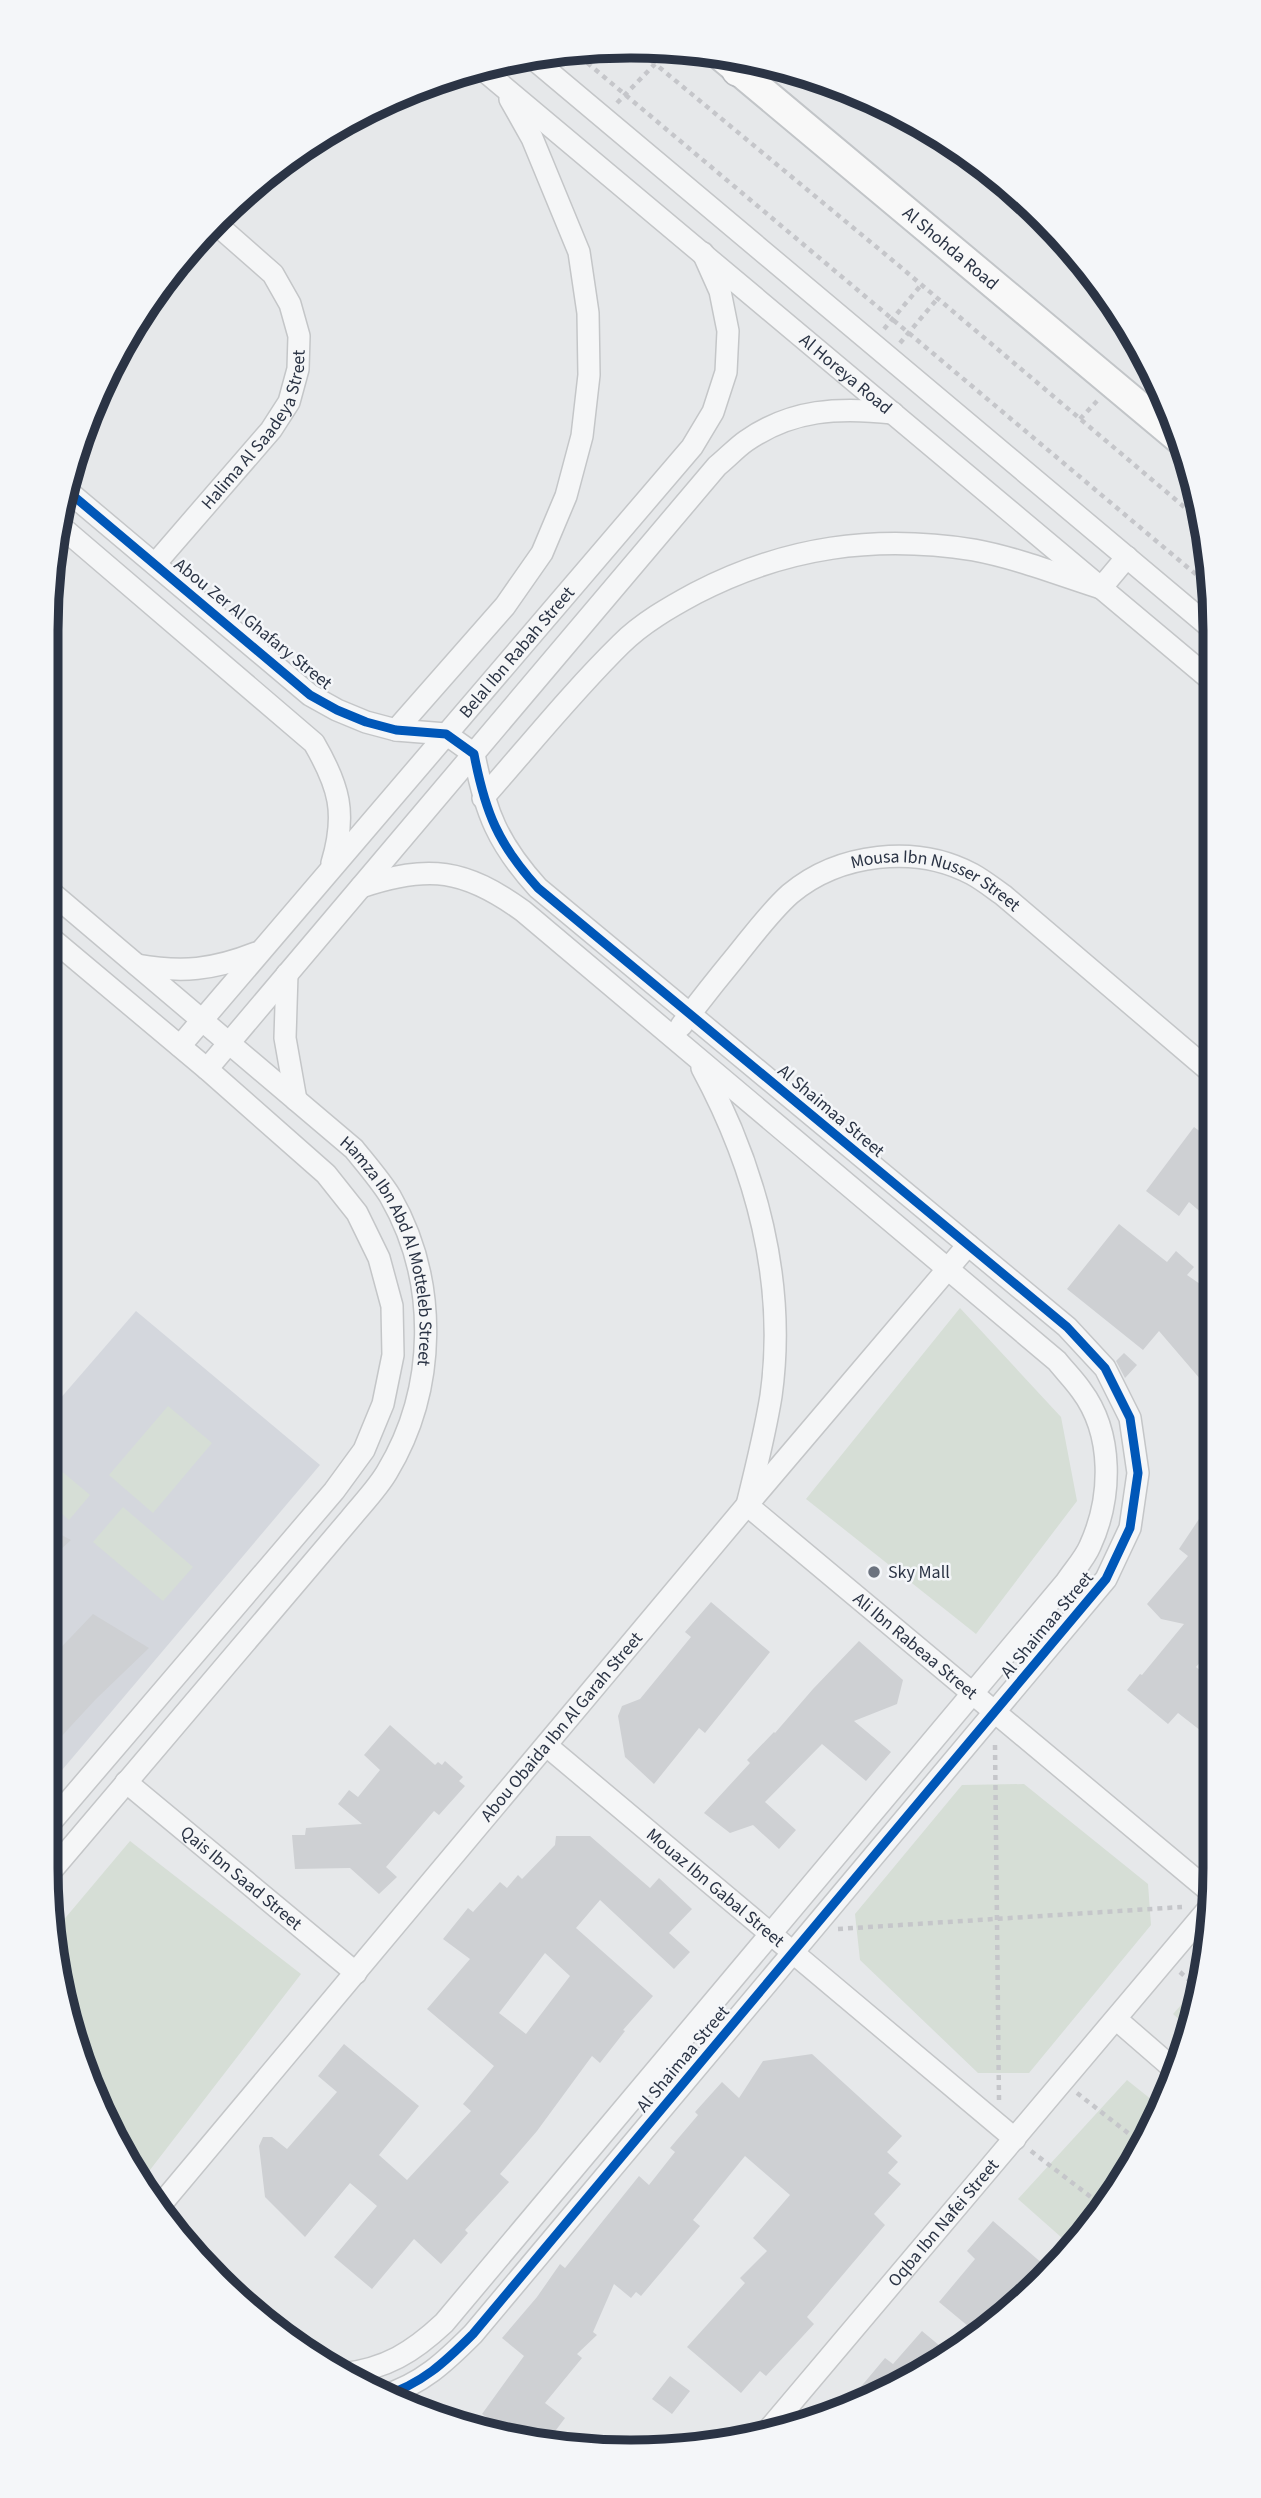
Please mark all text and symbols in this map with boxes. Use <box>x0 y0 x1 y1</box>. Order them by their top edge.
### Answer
street label: Al Shohda Road <box>897 201 1004 296</box>
street label: Al Horeya Road <box>794 328 897 420</box>
street label: Halima Al Saadeya Street <box>195 349 311 515</box>
street label: Abou Zer Al Ghafary Street <box>169 552 337 696</box>
street label: Belal Ibn Rabah Street <box>453 581 580 724</box>
street label: Mousa Ibn Nusser Street <box>848 844 1026 917</box>
street label: Al Shaimaa Street <box>772 1059 890 1163</box>
street label: Hamza Ibn Abd Al Motteleb Street <box>334 1130 438 1367</box>
place label: Sky Mall <box>888 1560 950 1585</box>
marker: Sky Mall <box>866 1564 882 1580</box>
street label: Al Shaimaa Street <box>995 1566 1099 1684</box>
street label: Ali Ibn Rabeaa Street <box>848 1586 983 1705</box>
street label: Abou Obaida Ibn Al Garah Street <box>474 1626 648 1827</box>
street label: Qais Ibn Saad Street <box>175 1820 308 1936</box>
street label: Mouaz Ibn Gabal Street <box>641 1822 790 1953</box>
street label: Al Shaimaa Street <box>631 2000 735 2118</box>
street label: Oqba Ibn Nafei Street <box>882 2153 1005 2292</box>

